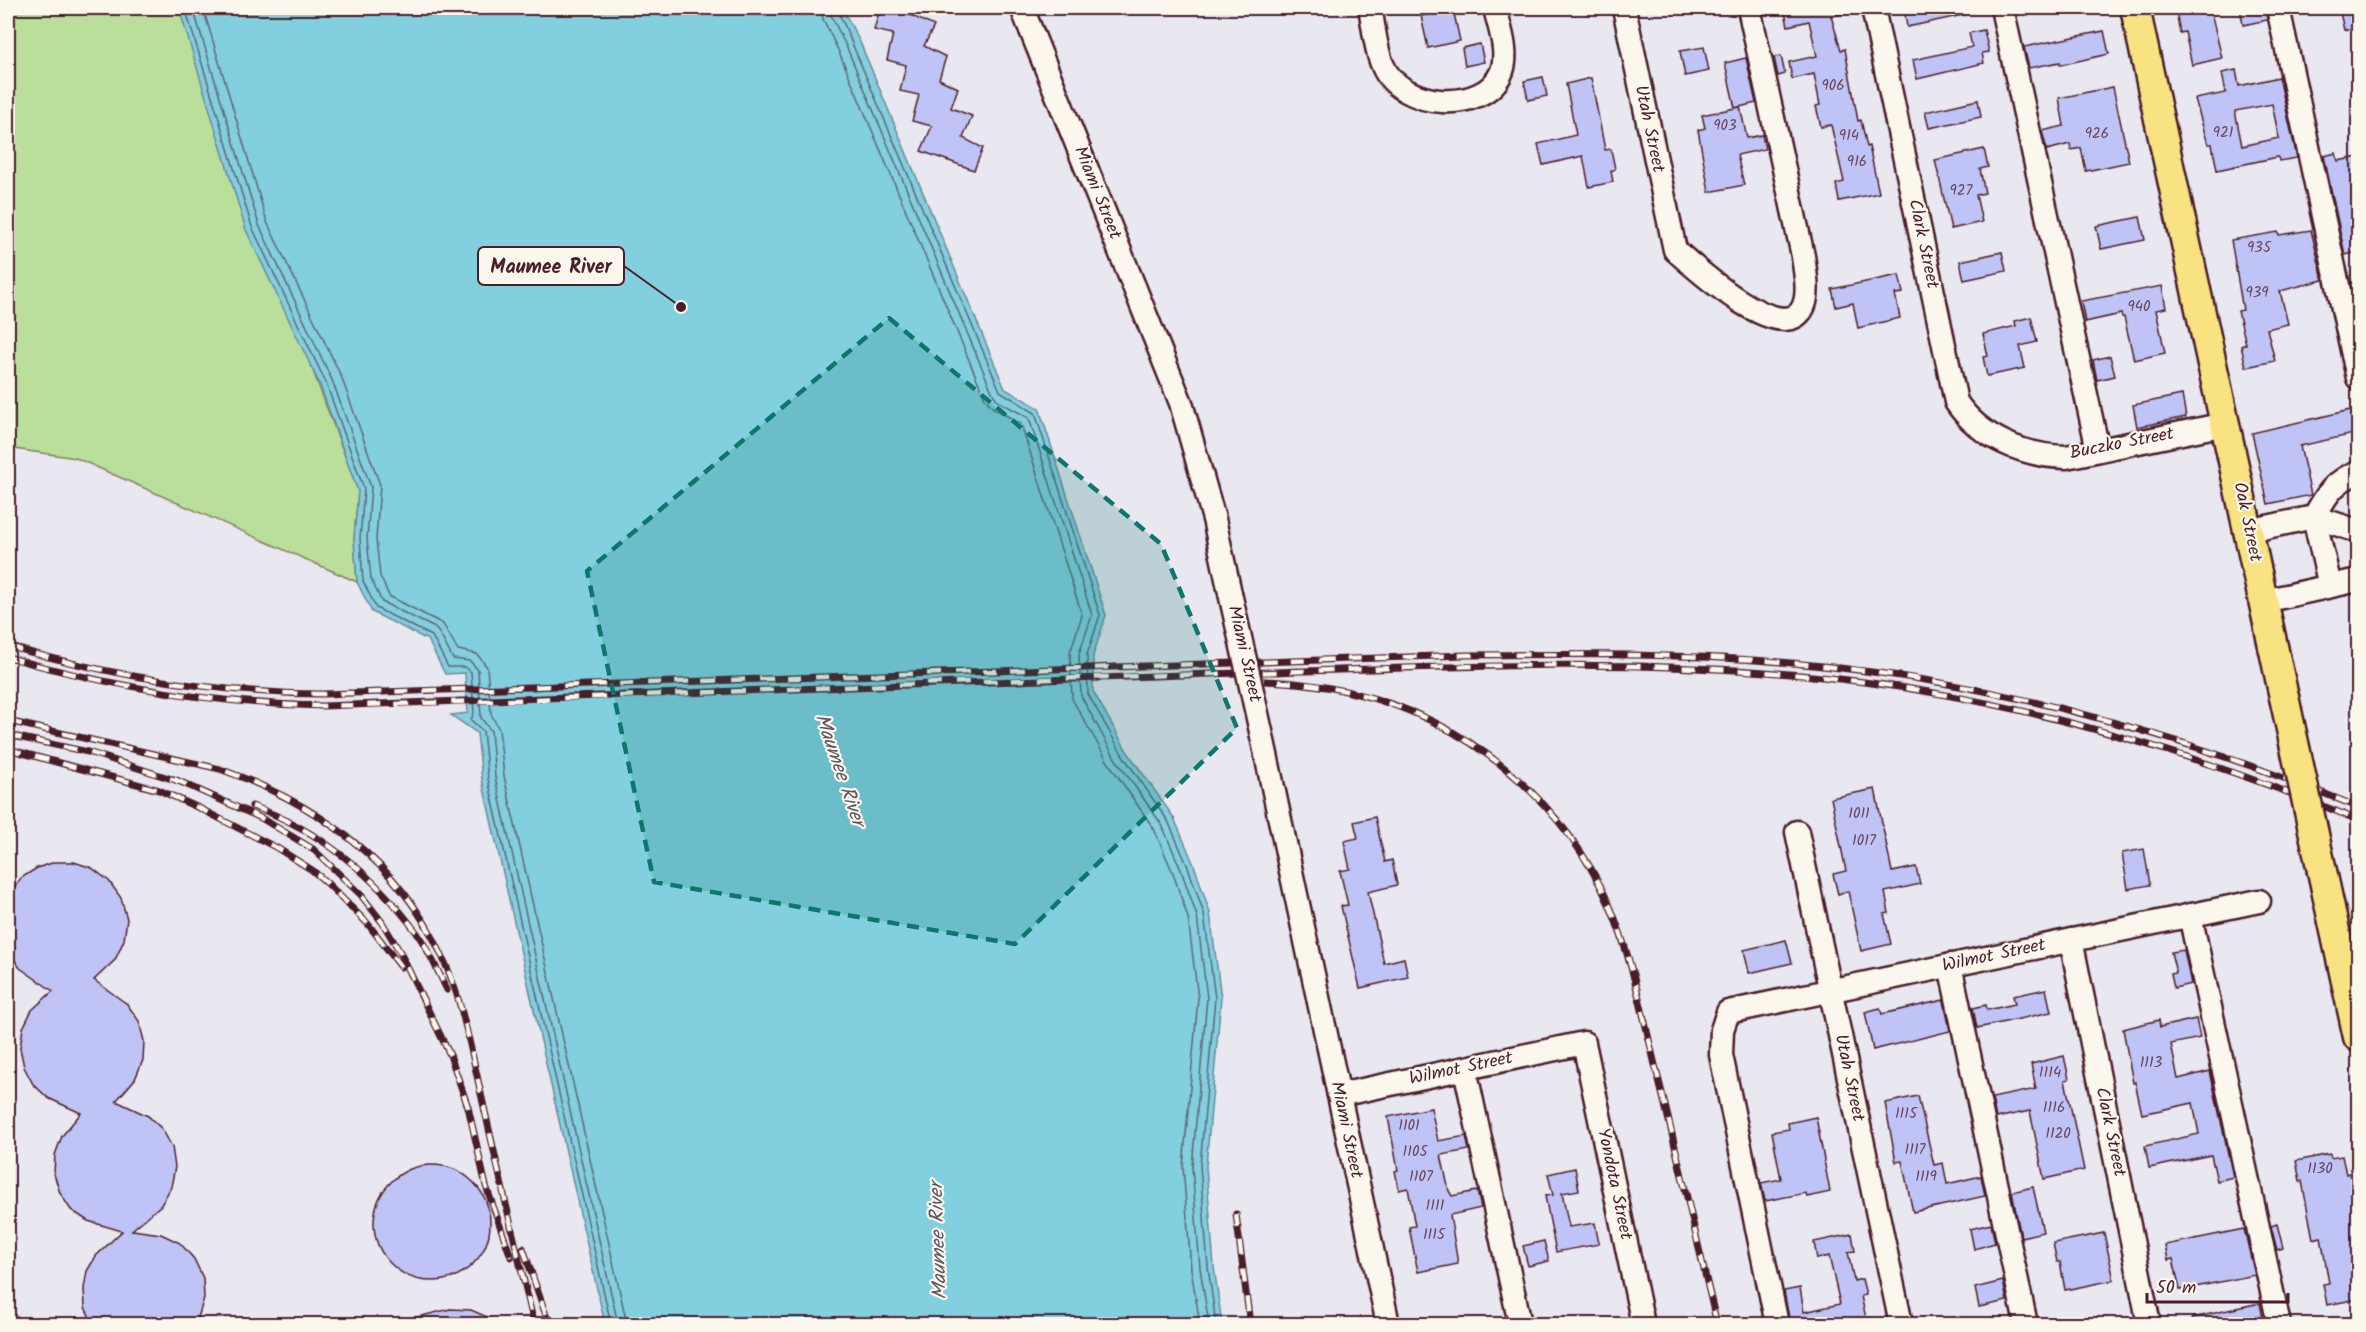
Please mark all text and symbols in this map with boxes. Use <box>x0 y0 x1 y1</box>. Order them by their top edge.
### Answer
house number: 906 <box>1821 74 1845 98</box>
street label: Utah Street <box>1626 83 1673 176</box>
house number: 903 <box>1713 114 1737 138</box>
house number: 921 <box>2213 121 2234 145</box>
house number: 926 <box>2085 122 2109 146</box>
house number: 914 <box>1839 124 1859 148</box>
street label: Miami Street <box>1065 142 1129 245</box>
house number: 916 <box>1847 150 1867 174</box>
house number: 927 <box>1950 179 1974 203</box>
street label: Clark Street <box>1899 197 1947 292</box>
house number: 935 <box>2247 236 2272 260</box>
callout: Maumee River <box>478 247 624 285</box>
text: Maumee River <box>490 252 612 284</box>
house number: 939 <box>2245 281 2269 305</box>
house number: 940 <box>2127 295 2151 319</box>
street label: Buczko Street <box>2067 420 2178 468</box>
street label: Oak Street <box>2224 479 2270 566</box>
street label: Miami Street <box>1219 603 1269 706</box>
water label: Maumee River <box>805 709 875 835</box>
house number: 1011 <box>1848 802 1870 826</box>
house number: 1017 <box>1852 829 1877 853</box>
street label: Wilmot Street <box>1940 931 2049 981</box>
street label: Utah Street <box>1826 1032 1873 1125</box>
street label: Wilmot Street <box>1407 1044 1516 1094</box>
house number: 1113 <box>2140 1051 2163 1075</box>
house number: 1114 <box>2039 1061 2061 1085</box>
street label: Miami Street <box>1322 1079 1371 1182</box>
street label: Clark Street <box>2086 1085 2134 1180</box>
house number: 1116 <box>2043 1096 2065 1120</box>
house number: 1115 <box>1895 1102 1918 1126</box>
house number: 1101 <box>1398 1114 1420 1138</box>
house number: 1120 <box>2045 1122 2071 1146</box>
street label: Yondota Street <box>1588 1125 1640 1244</box>
house number: 1117 <box>1904 1138 1927 1162</box>
house number: 1105 <box>1403 1140 1428 1164</box>
house number: 1130 <box>2307 1157 2333 1181</box>
house number: 1107 <box>1409 1165 1434 1189</box>
house number: 1119 <box>1915 1165 1937 1189</box>
water label: Maumee River <box>921 1177 957 1300</box>
house number: 1111 <box>1426 1194 1445 1218</box>
house number: 1115 <box>1423 1223 1446 1247</box>
scale bar <box>2147 1266 2288 1304</box>
text: 50 m <box>2156 1274 2196 1303</box>

